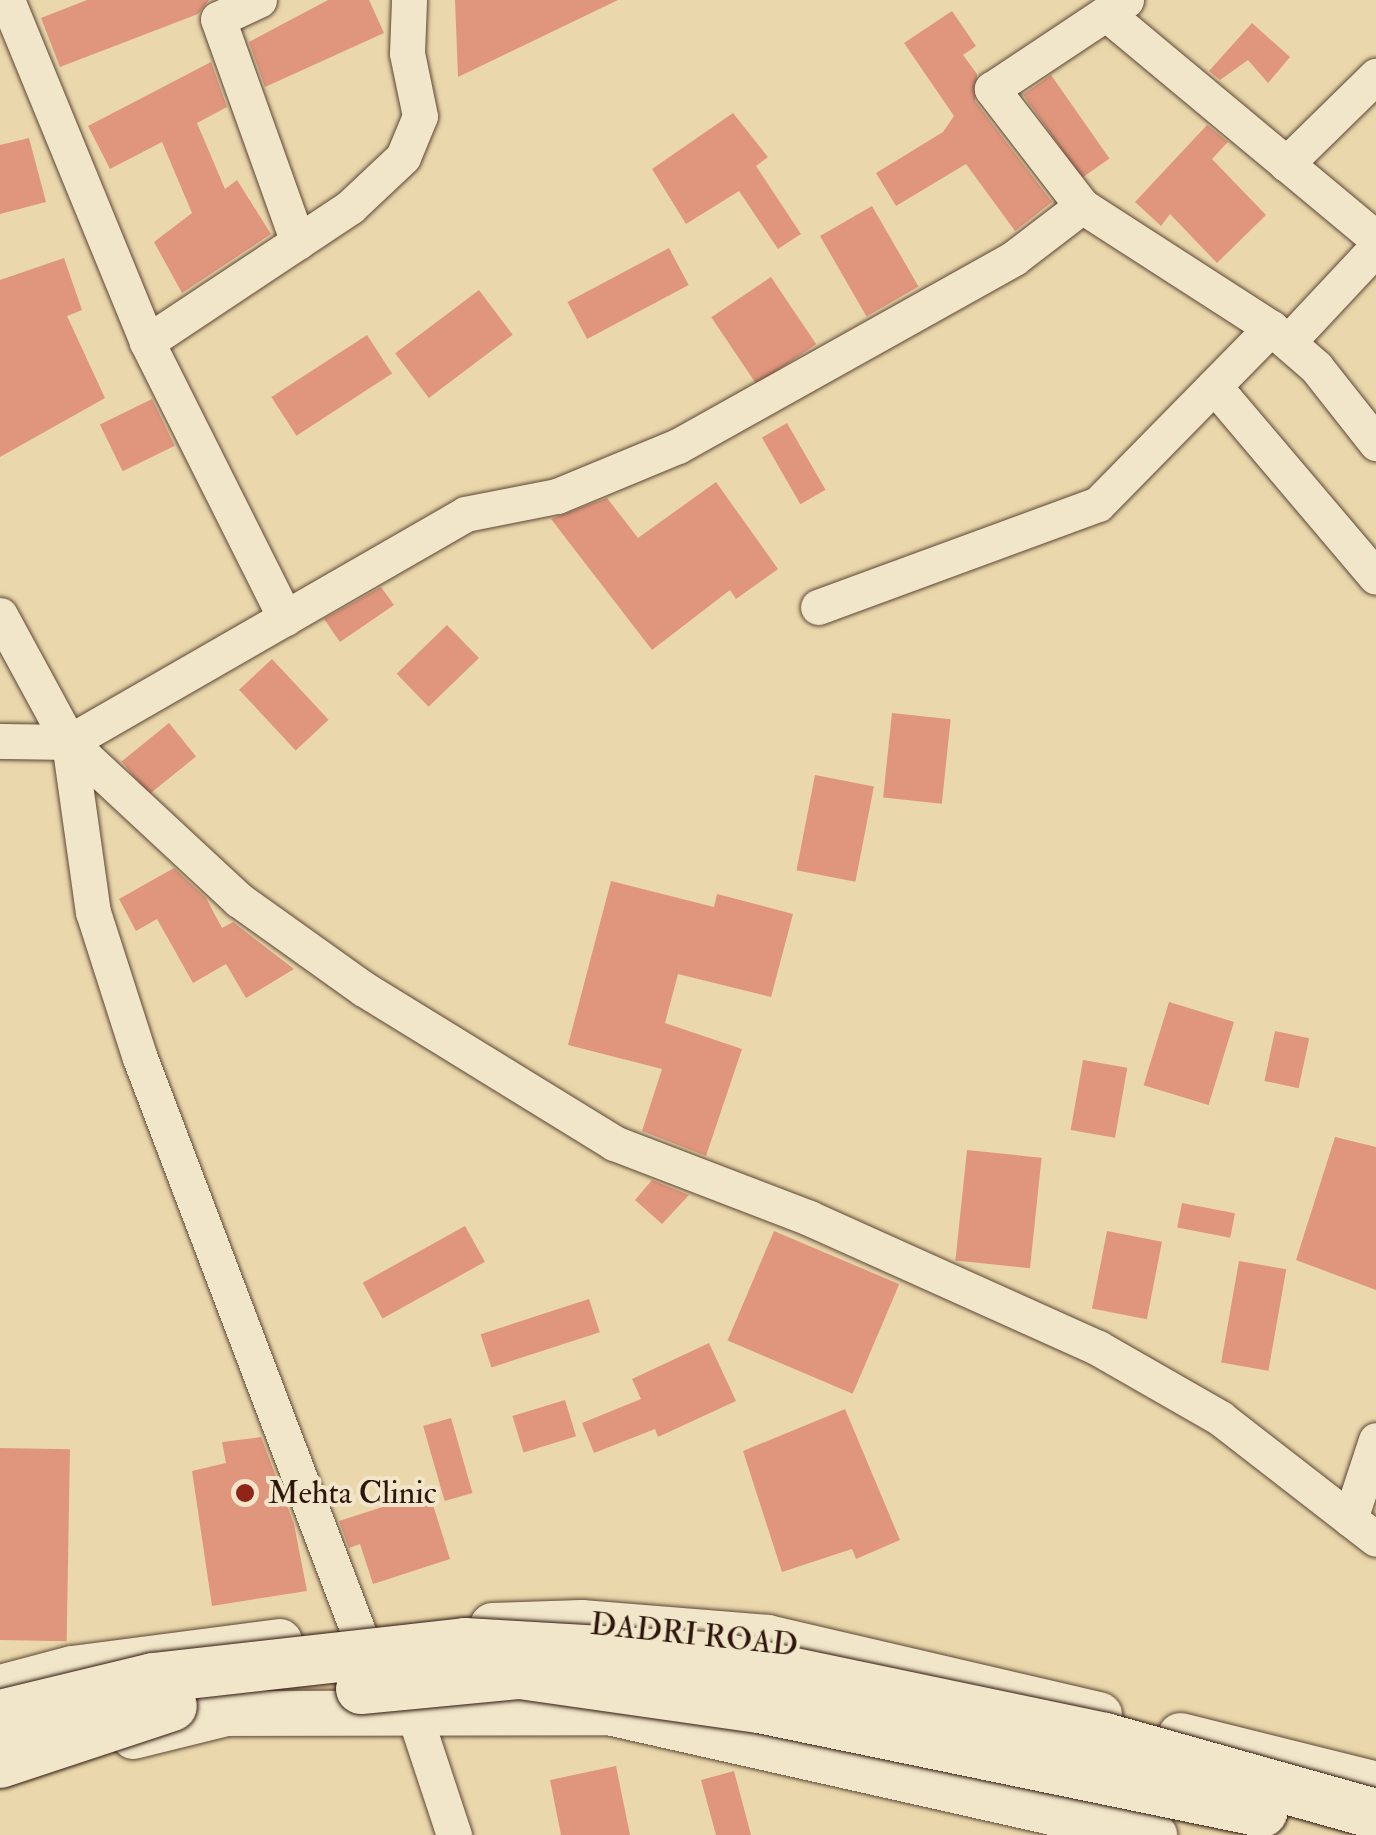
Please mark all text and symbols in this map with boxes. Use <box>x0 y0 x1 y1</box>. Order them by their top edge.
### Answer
place label: Mehta Clinic <box>268 1474 437 1512</box>
marker: Mehta Clinic <box>232 1480 258 1506</box>
street label: DADRI ROAD <box>588 1605 800 1665</box>

